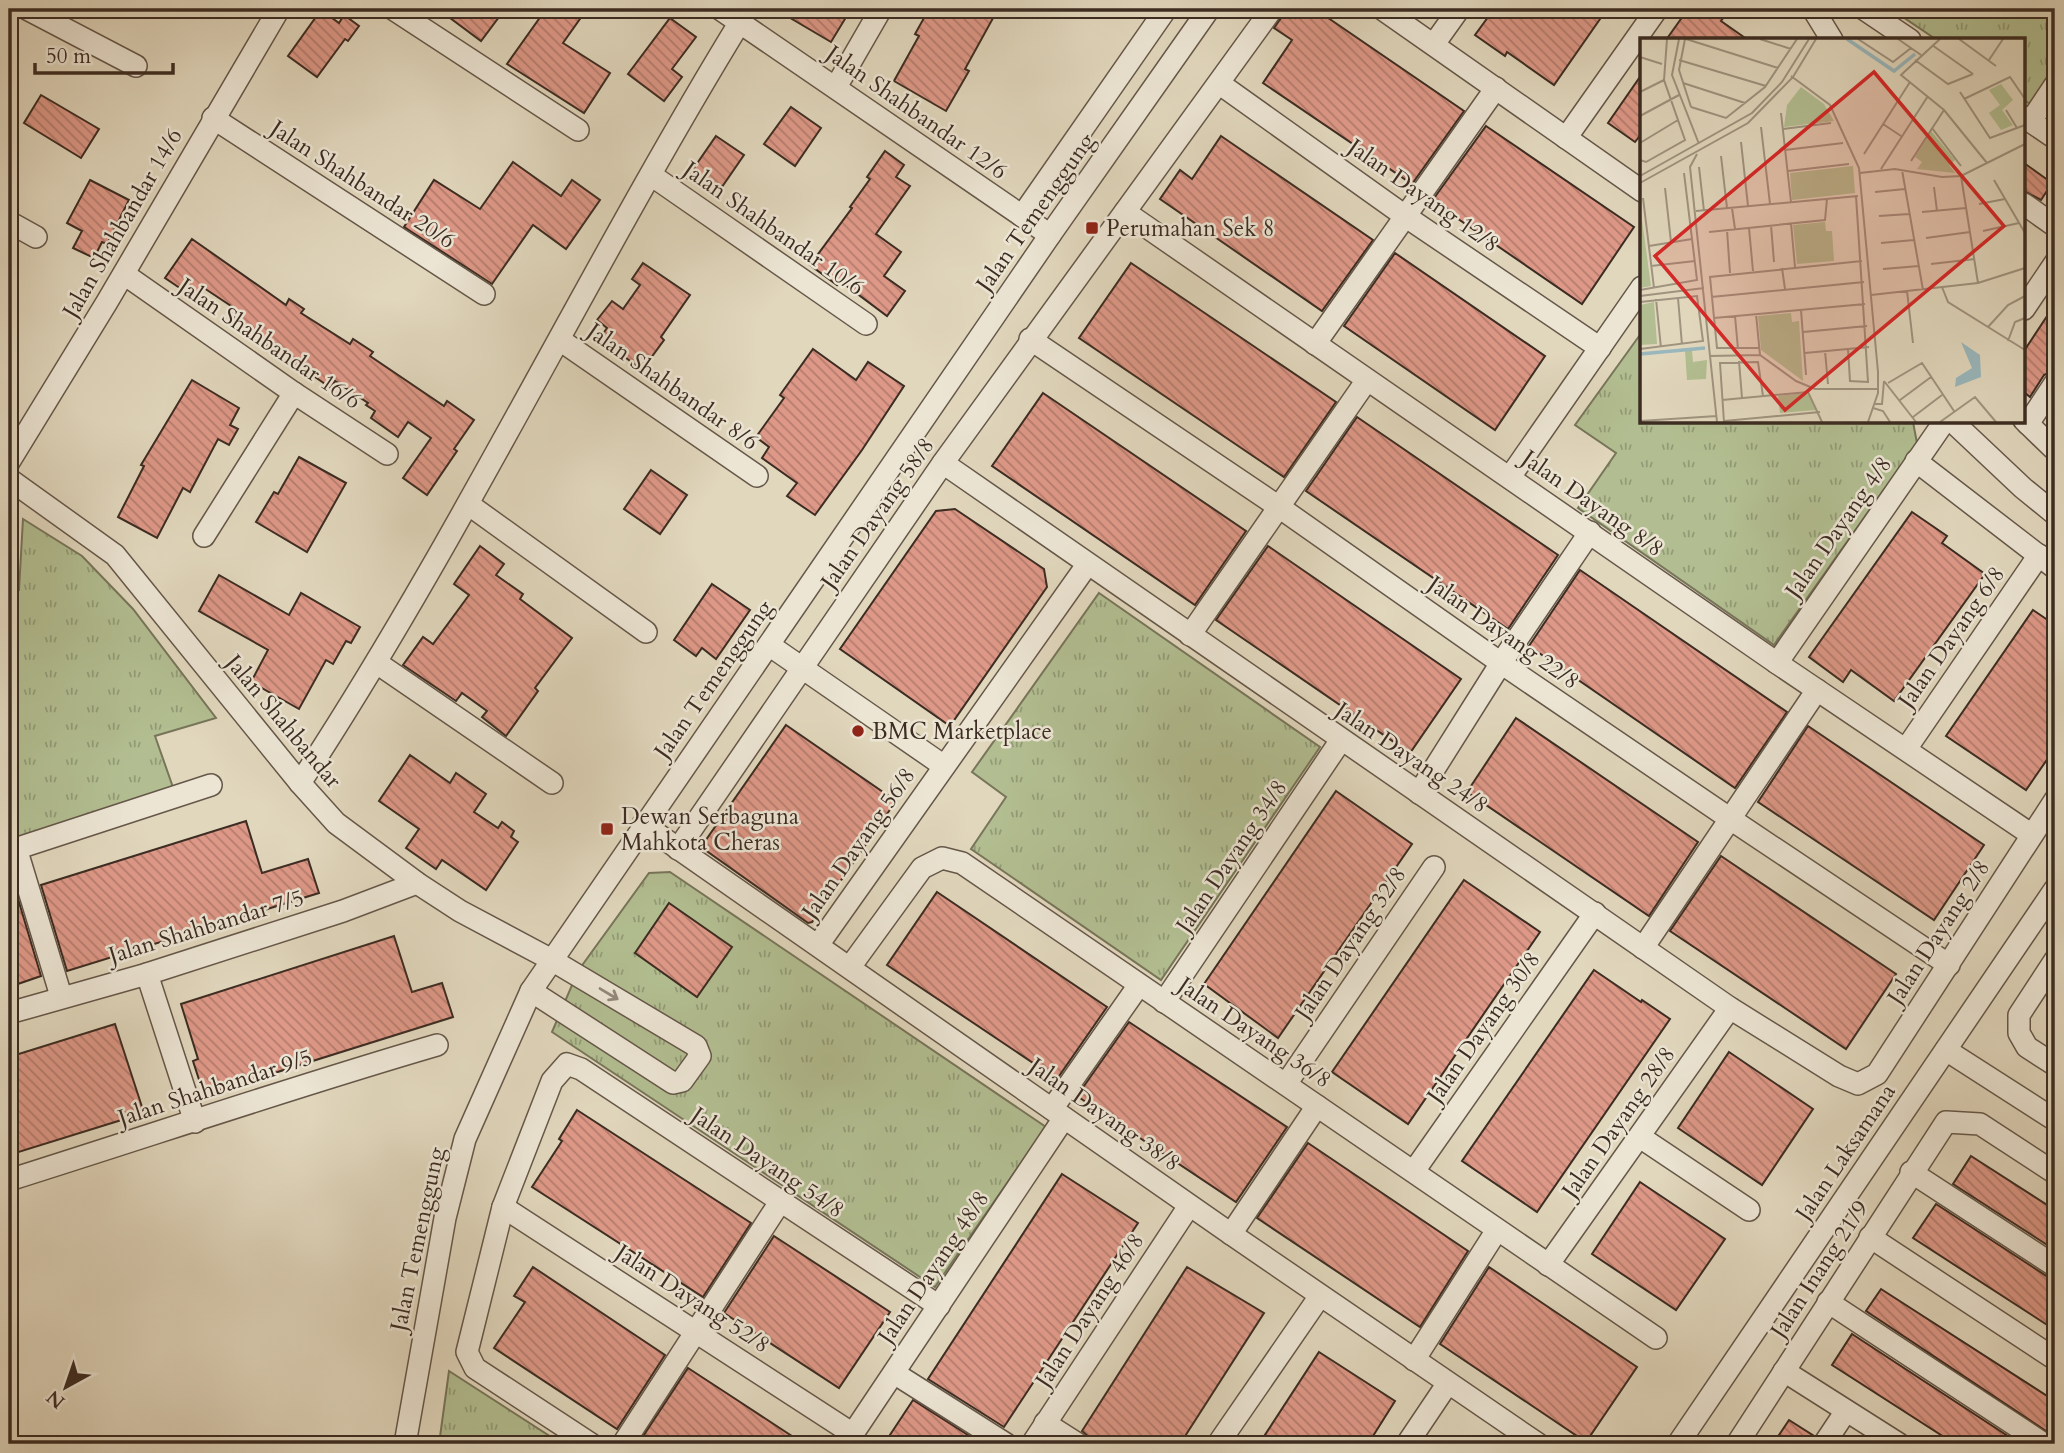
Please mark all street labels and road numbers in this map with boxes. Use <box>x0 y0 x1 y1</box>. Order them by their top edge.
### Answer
street label: Jalan Shahbandar 12/6 <box>818 37 1013 187</box>
street label: Jalan Shahbandar 20/6 <box>262 111 461 256</box>
street label: Jalan Shahbandar 14/6 <box>54 123 189 326</box>
street label: Jalan Temenggung <box>967 127 1102 300</box>
street label: Jalan Dayang 12/8 <box>1339 130 1506 259</box>
street label: Jalan Shahbandar 10/6 <box>675 153 870 303</box>
street label: Jalan Shahbandar 16/6 <box>170 269 367 416</box>
street label: Jalan Shahbandar 8/6 <box>578 314 765 457</box>
street label: Jalan Dayang 58/8 <box>812 431 941 598</box>
street label: Jalan Dayang 8/8 <box>1513 441 1670 564</box>
street label: Jalan Dayang 4/8 <box>1776 450 1899 607</box>
street label: Jalan Dayang 6/8 <box>1889 560 2012 717</box>
street label: Jalan Dayang 22/8 <box>1419 567 1586 696</box>
street label: Jalan Temenggung <box>645 594 780 767</box>
street label: Jalan Shahbandar <box>217 646 349 795</box>
street label: Jalan Dayang 24/8 <box>1327 693 1494 820</box>
street label: Jalan Dayang 56/8 <box>793 761 922 928</box>
street label: Jalan Dayang 34/8 <box>1167 774 1294 941</box>
street label: Jalan Dayang 2/8 <box>1878 854 1997 1013</box>
street label: Jalan Dayang 32/8 <box>1286 861 1413 1028</box>
street label: Jalan Shahbandar 7/5 <box>102 882 308 972</box>
street label: Jalan Dayang 30/8 <box>1418 945 1547 1112</box>
street label: Jalan Dayang 36/8 <box>1170 968 1337 1095</box>
street label: Jalan Dayang 28/8 <box>1553 1040 1682 1207</box>
street label: Jalan Shahbandar 9/5 <box>111 1041 316 1134</box>
street label: Jalan Dayang 38/8 <box>1020 1049 1187 1178</box>
street label: Jalan Laksamana <box>1786 1078 1903 1229</box>
street label: Jalan Dayang 54/8 <box>683 1098 850 1225</box>
street label: Jalan Temenggung <box>382 1144 452 1337</box>
street label: Jalan Dayang 48/8 <box>869 1185 996 1352</box>
street label: Jalan Inang 21/9 <box>1762 1194 1876 1347</box>
street label: Jalan Dayang 46/8 <box>1026 1227 1151 1396</box>
street label: Jalan Dayang 52/8 <box>607 1235 776 1360</box>

